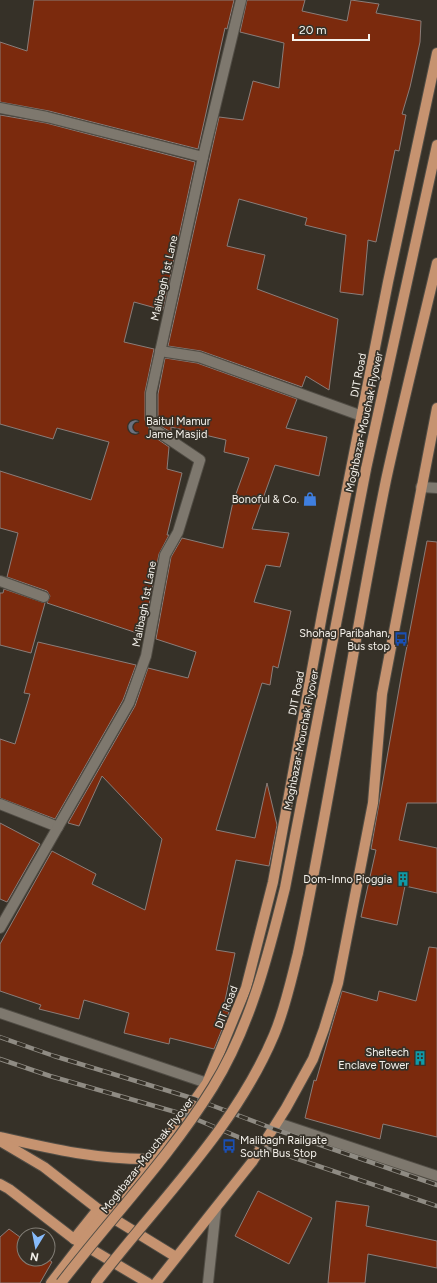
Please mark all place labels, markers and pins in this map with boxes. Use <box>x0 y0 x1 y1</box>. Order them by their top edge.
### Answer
place label: Baitul Mamur Jame Masjid <box>146 415 211 441</box>
mosque icon: Baitul Mamur Jame Masjid <box>127 419 143 435</box>
shop icon: Bonoful & Co. <box>302 491 318 507</box>
place label: Bonoful & Co. <box>232 493 299 506</box>
place label: Shohag Paribahan, Bus stop <box>299 627 391 653</box>
bus stop icon: Shohag Paribahan, Bus stop <box>393 631 409 647</box>
building icon: Dom-Inno Pioggia <box>395 871 411 887</box>
place label: Dom-Inno Pioggia <box>303 873 392 886</box>
place label: Sheltech Enclave Tower <box>338 1046 409 1072</box>
building icon: Sheltech Enclave Tower <box>412 1050 428 1066</box>
place label: Malibagh Railgate South Bus Stop <box>240 1134 327 1160</box>
bus stop icon: Malibagh Railgate South Bus Stop <box>221 1138 237 1154</box>

